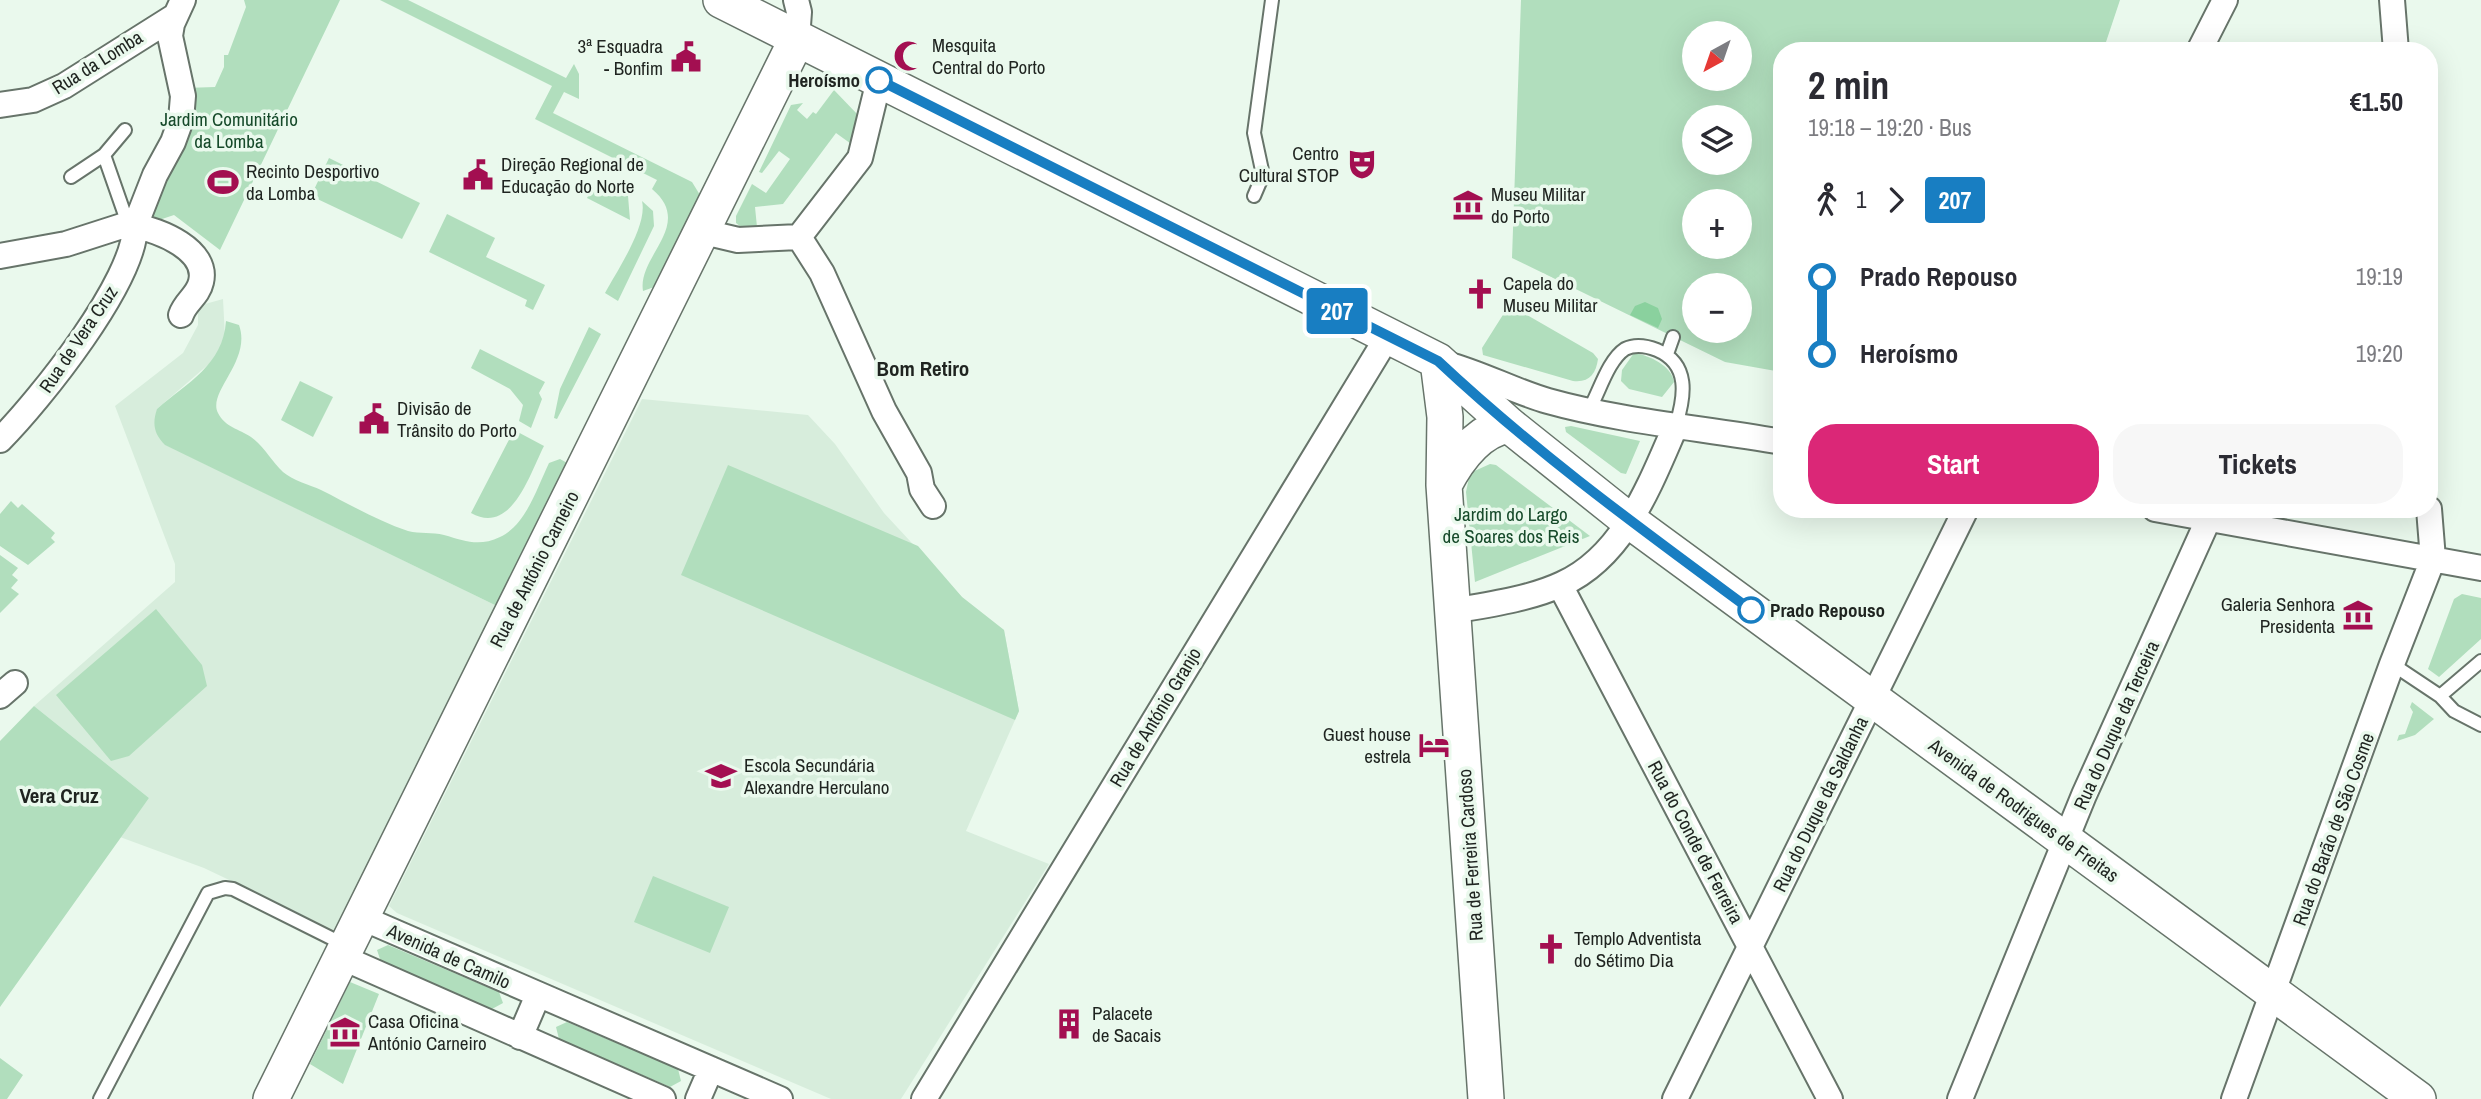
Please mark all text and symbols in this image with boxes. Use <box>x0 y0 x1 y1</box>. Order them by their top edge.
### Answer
north arrow <box>1682 21 1752 91</box>
map controls <box>1682 21 1752 343</box>
street label: Rua da Lomba <box>47 24 148 100</box>
place label: Mesquita Central do Porto <box>932 32 1045 80</box>
place label: 3ª Esquadra - Bonfim <box>578 33 663 81</box>
mosque icon: Mesquita Central do Porto <box>892 39 926 73</box>
public building icon: 3ª Esquadra - Bonfim <box>669 40 703 74</box>
text: 2 min <box>1808 60 1889 111</box>
place label: Heroísmo <box>788 67 860 93</box>
marker: Heroísmo <box>866 67 892 93</box>
text: €1.50 <box>2350 84 2403 119</box>
button: layers <box>1682 105 1752 175</box>
park label: Jardim Comunitário da Lomba <box>160 106 298 154</box>
text: 19:18 – 19:20 · Bus <box>1808 112 1972 143</box>
place label: Centro Cultural STOP <box>1239 140 1339 188</box>
theatre icon: Centro Cultural STOP <box>1345 147 1379 181</box>
place label: Direção Regional de Educação do Norte <box>501 151 644 199</box>
place label: Recinto Desportivo da Lomba <box>246 158 379 206</box>
public building icon: Direção Regional de Educação do Norte <box>461 158 495 192</box>
sports icon: Recinto Desportivo da Lomba <box>206 165 240 199</box>
place label: Museu Militar do Porto <box>1491 181 1586 229</box>
icon: walk <box>1808 181 1846 219</box>
icon: forward <box>1877 181 1915 219</box>
text: 1 <box>1856 184 1867 215</box>
text: 207 <box>1939 184 1971 216</box>
museum icon: Museu Militar do Porto <box>1451 188 1485 222</box>
button: + <box>1682 189 1752 259</box>
text: Prado Repouso <box>1860 259 2018 294</box>
text: 19:19 <box>2356 261 2403 292</box>
place label: Capela do Museu Militar <box>1503 270 1598 318</box>
button: − <box>1682 273 1752 343</box>
church icon: Capela do Museu Militar <box>1463 277 1497 311</box>
street label: Rua de Vera Cruz <box>33 280 124 398</box>
line badge: 207 <box>1297 288 1377 334</box>
text: 207 <box>1321 295 1353 327</box>
text: Heroísmo <box>1860 336 1958 371</box>
text: 19:20 <box>2356 338 2403 369</box>
district label: Bom Retiro <box>877 354 969 383</box>
place label: Divisão de Trânsito do Porto <box>397 395 517 443</box>
public building icon: Divisão de Trânsito do Porto <box>357 402 391 436</box>
button: Start <box>1808 424 2099 504</box>
button: Tickets <box>2113 424 2403 504</box>
street label: Rua de António Carneiro <box>483 486 585 652</box>
park label: Jardim do Largo de Soares dos Reis <box>1443 501 1580 549</box>
place label: Galeria Senhora Presidenta <box>2221 591 2335 639</box>
marker: Prado Repouso <box>1738 597 1764 623</box>
place label: Prado Repouso <box>1770 597 1885 623</box>
museum icon: Galeria Senhora Presidenta <box>2341 598 2375 632</box>
street label: Rua do Duque da Terceira <box>2067 636 2165 814</box>
street label: Rua de António Granjo <box>1103 642 1207 792</box>
street label: Rua do Duque da Saldanha <box>1766 712 1874 896</box>
place label: Guest house estrela <box>1323 721 1411 769</box>
hotel icon: Guest house estrela <box>1417 728 1451 762</box>
street label: Rua do Barão de São Cosme <box>2286 729 2380 929</box>
street label: Avenida de Rodrigues de Freitas <box>1923 732 2125 888</box>
place label: Escola Secundária Alexandre Herculano <box>743 752 889 800</box>
street label: Rua do Conde de Ferreira <box>1642 756 1750 928</box>
school or university icon: Escola Secundária Alexandre Herculano <box>704 759 738 793</box>
street label: Rua de Ferreira Cardoso <box>1451 768 1489 942</box>
district label: Vera Cruz <box>19 781 99 810</box>
street label: Avenida de Camilo <box>382 917 515 995</box>
place label: Templo Adventista do Sétimo Dia <box>1574 925 1702 973</box>
church icon: Templo Adventista do Sétimo Dia <box>1534 932 1568 966</box>
place label: Palacete de Sacais <box>1092 1000 1162 1048</box>
building icon: Palacete de Sacais <box>1052 1007 1086 1041</box>
place label: Casa Oficina António Carneiro <box>367 1008 487 1056</box>
museum icon: Casa Oficina António Carneiro <box>328 1015 362 1049</box>

